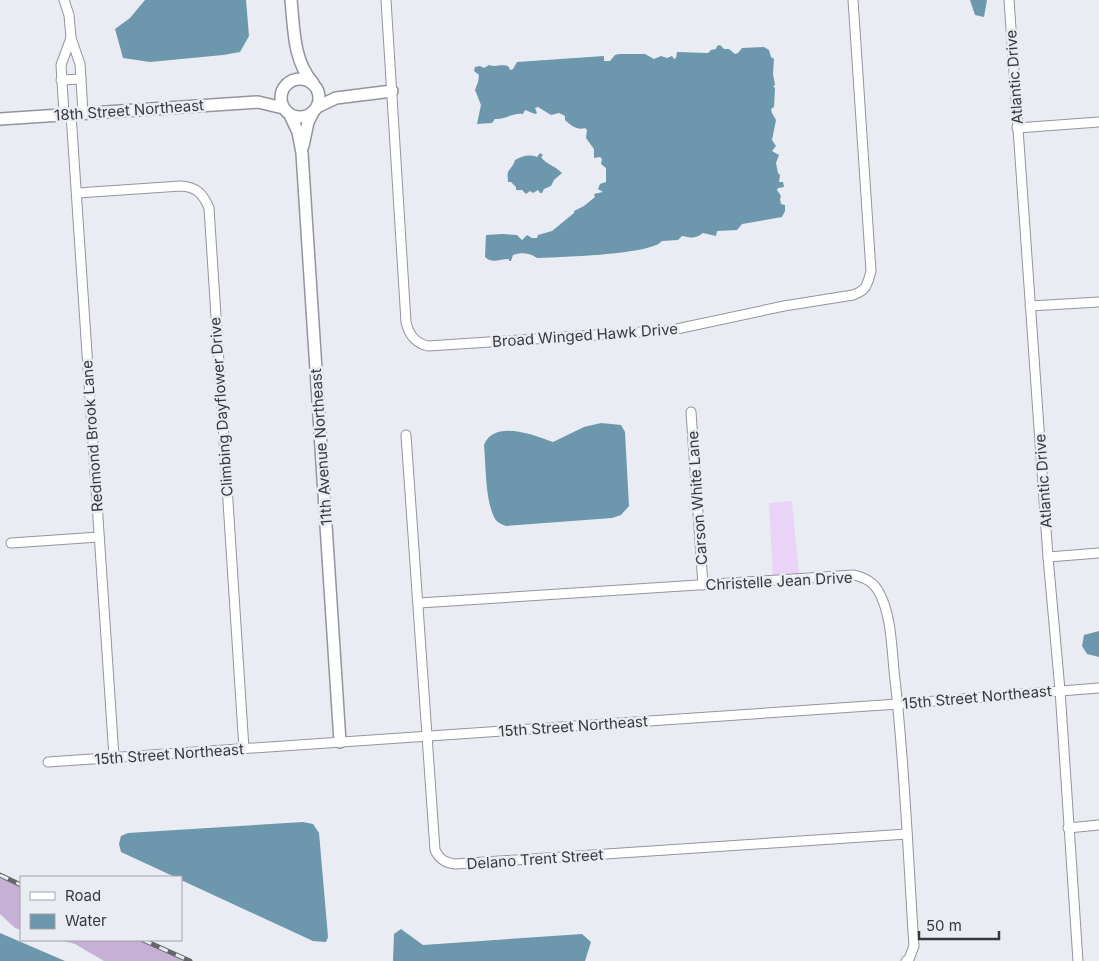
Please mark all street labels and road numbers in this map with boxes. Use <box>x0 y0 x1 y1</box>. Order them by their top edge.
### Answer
street label: Atlantic Drive <box>1001 29 1027 125</box>
street label: 18th Street Northeast <box>54 95 205 125</box>
street label: Climbing Dayflower Drive <box>205 317 237 497</box>
street label: Broad Winged Hawk Drive <box>491 319 679 351</box>
street label: Redmond Brook Lane <box>77 360 107 512</box>
street label: 11th Avenue Northeast <box>306 368 336 526</box>
street label: Carson White Lane <box>683 430 711 566</box>
street label: Atlantic Drive <box>1030 433 1056 529</box>
street label: Christelle Jean Drive <box>705 568 853 594</box>
street label: 15th Street Northeast <box>902 681 1053 713</box>
street label: 15th Street Northeast <box>498 711 648 741</box>
street label: 15th Street Northeast <box>94 739 244 769</box>
street label: Delano Trent Street <box>466 845 604 873</box>

